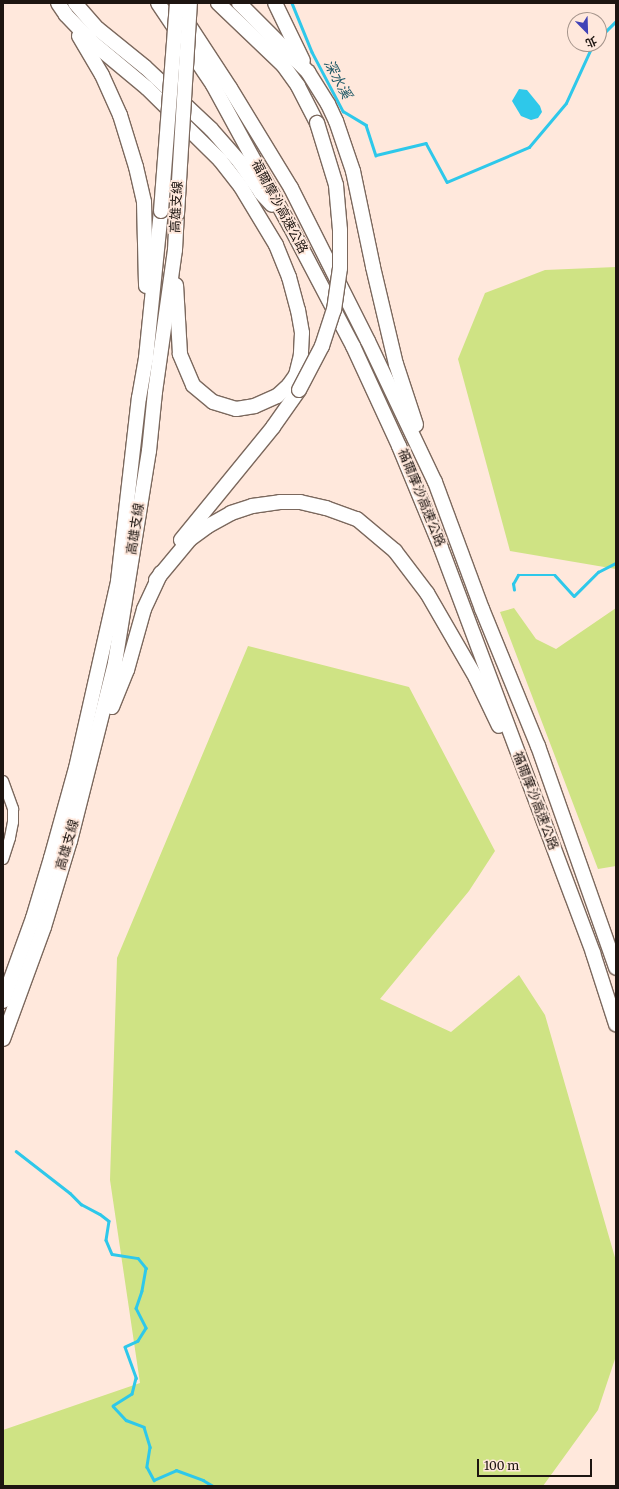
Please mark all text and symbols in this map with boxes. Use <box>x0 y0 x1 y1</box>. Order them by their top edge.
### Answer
north arrow <box>567 12 607 52</box>
text: 北 <box>584 34 599 51</box>
water label: 深水溪 <box>321 57 355 101</box>
street label: 福爾摩沙高速公路 <box>248 157 310 257</box>
street label: 高雄支線 <box>168 181 186 233</box>
street label: 福爾摩沙高速公路 <box>394 447 448 549</box>
street label: 高雄支線 <box>124 502 148 556</box>
street label: 福爾摩沙高速公路 <box>509 750 561 852</box>
street label: 高雄支線 <box>53 818 83 872</box>
scale bar <box>479 1451 594 1477</box>
text: 100 m <box>484 1458 519 1473</box>

